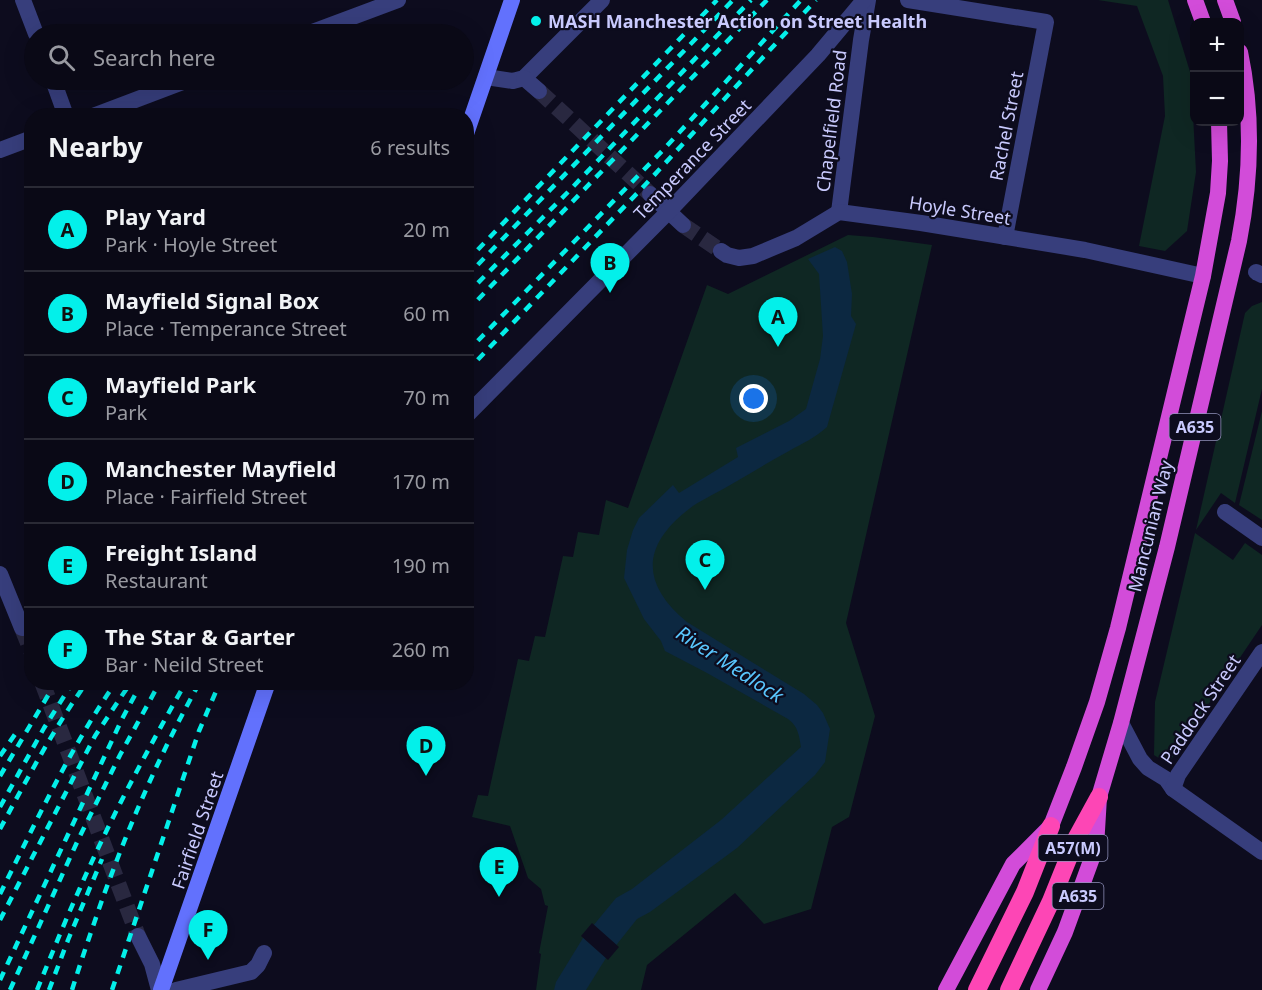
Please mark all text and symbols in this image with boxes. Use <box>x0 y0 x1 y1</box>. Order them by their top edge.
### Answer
place label: MASH Manchester Action on Street Health <box>548 9 927 33</box>
marker: MASH Manchester Action on Street Health <box>529 14 543 28</box>
map controls <box>1190 18 1244 126</box>
button: + <box>1190 18 1244 72</box>
search box <box>24 24 474 90</box>
icon: search <box>45 41 78 74</box>
text: Search here <box>93 42 215 72</box>
street label: Chapelfield Road <box>810 49 852 193</box>
street label: Rachel Street <box>984 69 1028 183</box>
button: − <box>1190 72 1244 126</box>
street label: Temperance Street <box>628 93 756 225</box>
text: Nearby <box>48 129 143 165</box>
text: 6 results <box>370 134 450 161</box>
street label: Hoyle Street <box>907 190 1013 230</box>
text: Play Yard <box>105 201 206 231</box>
text: A <box>61 216 74 243</box>
text: 20 m <box>403 216 450 243</box>
text: Park · Hoyle Street <box>105 231 277 258</box>
pin: B <box>590 244 630 293</box>
text: Mayfield Signal Box <box>105 285 319 315</box>
pin: A <box>758 298 798 347</box>
text: B <box>61 300 74 327</box>
text: 60 m <box>403 300 450 327</box>
text: Place · Temperance Street <box>105 315 347 342</box>
text: Mayfield Park <box>105 369 256 399</box>
text: C <box>61 384 74 411</box>
text: 70 m <box>403 384 450 411</box>
your location <box>739 384 768 413</box>
text: Park <box>105 399 147 426</box>
road number: A635 <box>1170 414 1220 440</box>
text: Manchester Mayfield <box>105 453 336 483</box>
street label: Mancunian Way <box>1122 457 1178 594</box>
text: D <box>60 468 75 495</box>
text: 170 m <box>392 468 450 495</box>
text: Place · Fairfield Street <box>105 483 307 510</box>
text: Freight Island <box>105 537 257 567</box>
pin: C <box>686 540 724 590</box>
text: E <box>62 552 73 579</box>
text: 190 m <box>392 552 450 579</box>
text: Restaurant <box>105 567 208 594</box>
water label: River Medlock <box>671 619 790 709</box>
text: The Star & Garter <box>105 621 295 651</box>
text: F <box>62 636 73 663</box>
text: 260 m <box>392 636 450 663</box>
street label: Paddock Street <box>1154 649 1246 768</box>
text: Bar · Neild Street <box>105 651 263 678</box>
pin: D <box>406 726 446 776</box>
street label: Fairfield Street <box>166 767 229 892</box>
road number: A57(M) <box>1038 835 1108 861</box>
pin: E <box>480 848 518 897</box>
road number: A635 <box>1052 883 1104 909</box>
pin: F <box>188 910 228 960</box>

